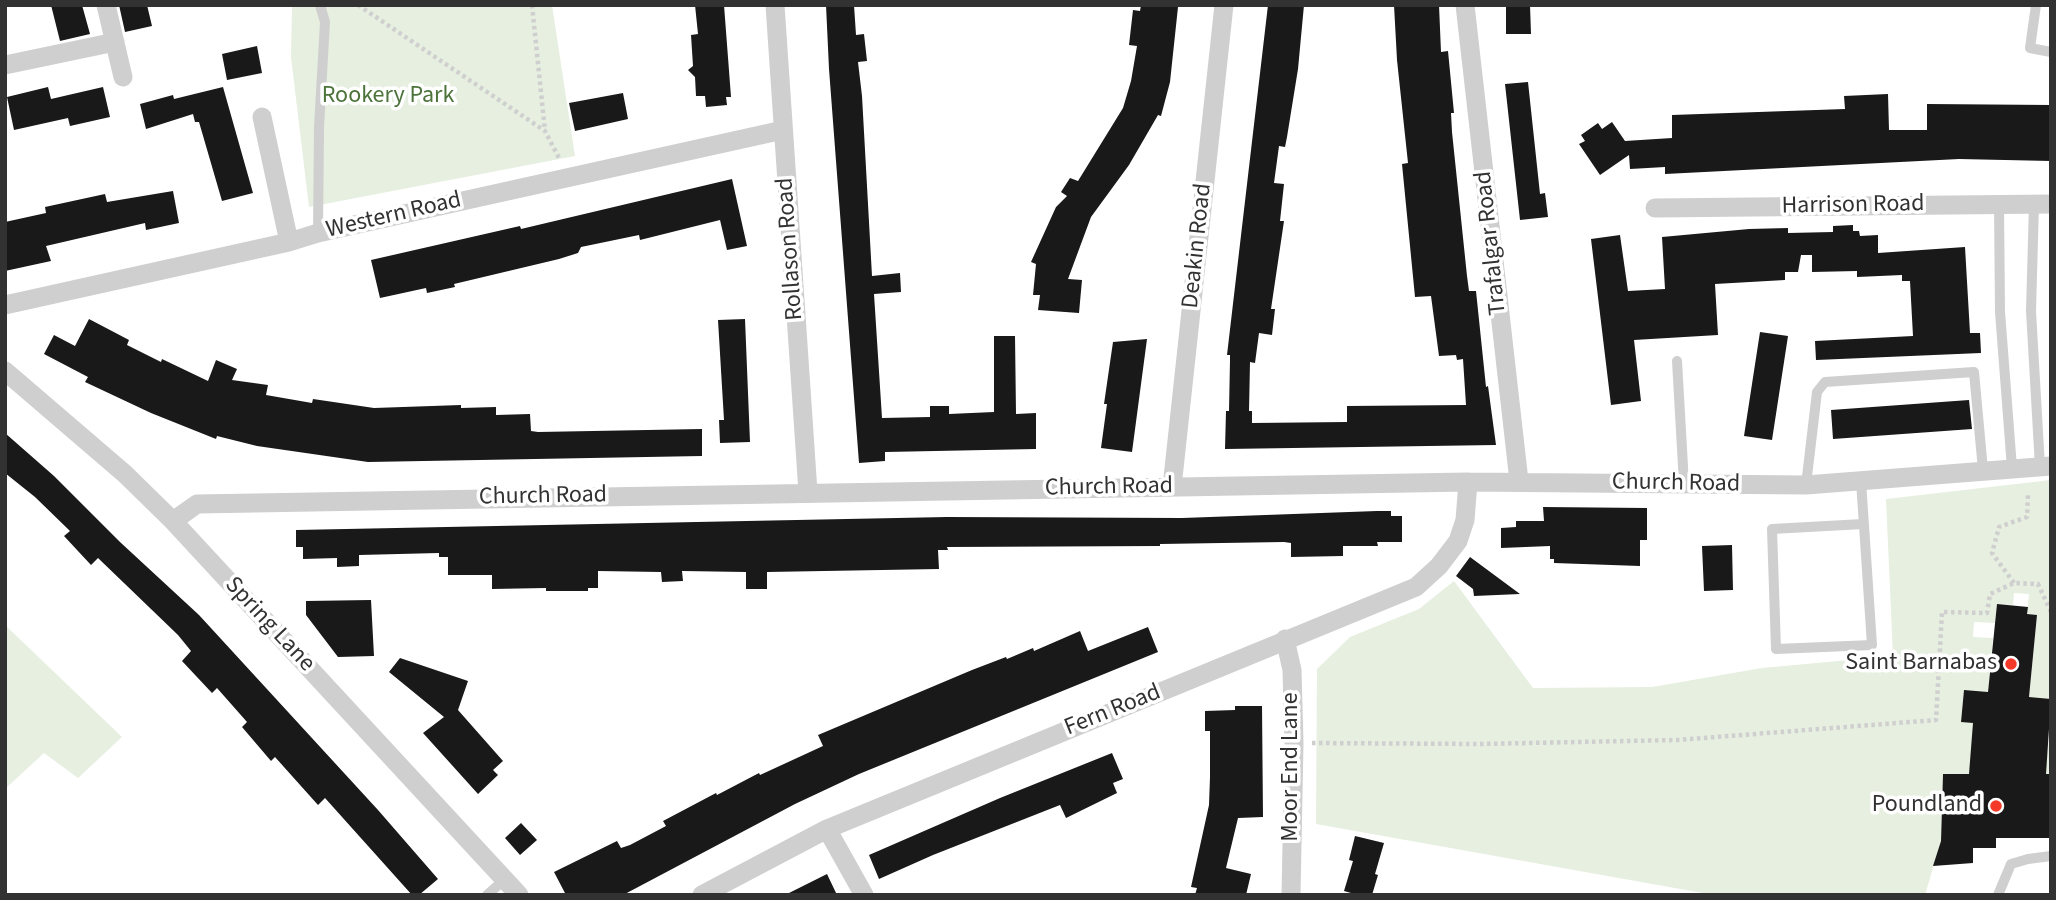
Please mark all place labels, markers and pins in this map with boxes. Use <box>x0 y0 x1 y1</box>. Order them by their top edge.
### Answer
place label: Saint Barnabas <box>1845 650 1997 678</box>
marker: Saint Barnabas <box>2003 656 2019 672</box>
place label: Poundland <box>1872 792 1982 820</box>
marker: Poundland <box>1988 798 2004 814</box>

